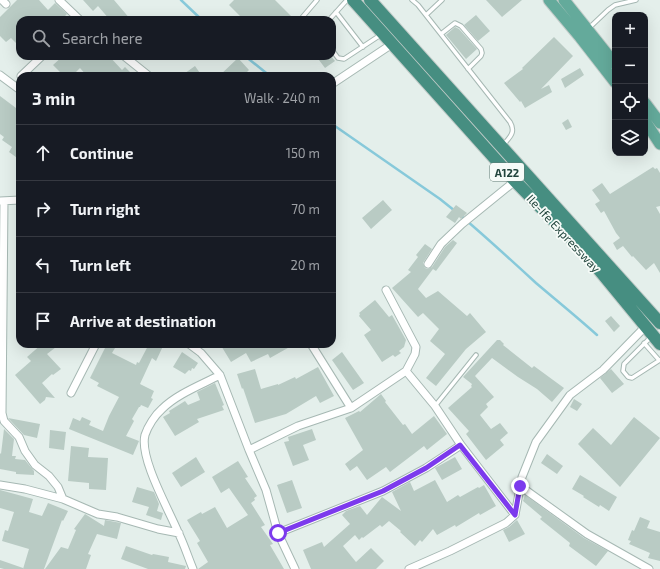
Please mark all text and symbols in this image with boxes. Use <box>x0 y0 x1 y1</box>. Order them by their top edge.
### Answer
map controls <box>612 12 648 156</box>
button: + <box>612 12 648 48</box>
search box <box>16 16 336 60</box>
icon: search <box>30 27 52 49</box>
text: Search here <box>62 29 143 47</box>
button: − <box>612 48 648 84</box>
button: locate <box>612 84 648 120</box>
text: 3 min <box>32 88 75 108</box>
text: Walk · 240 m <box>244 90 320 106</box>
button: layers <box>612 120 648 156</box>
icon: ahead <box>32 142 54 164</box>
text: Continue <box>70 144 133 162</box>
text: 150 m <box>286 145 320 161</box>
road number: A122 <box>490 163 524 181</box>
street label: Ile-Ife Expressway <box>524 191 604 275</box>
icon: right <box>32 198 54 220</box>
text: Turn right <box>70 200 140 218</box>
text: 70 m <box>291 201 320 217</box>
icon: left <box>32 254 54 276</box>
text: Turn left <box>70 256 131 274</box>
text: 20 m <box>291 257 320 273</box>
icon: arrive <box>32 310 54 332</box>
text: Arrive at destination <box>70 312 216 330</box>
route end <box>511 477 529 495</box>
route start <box>269 524 287 542</box>

